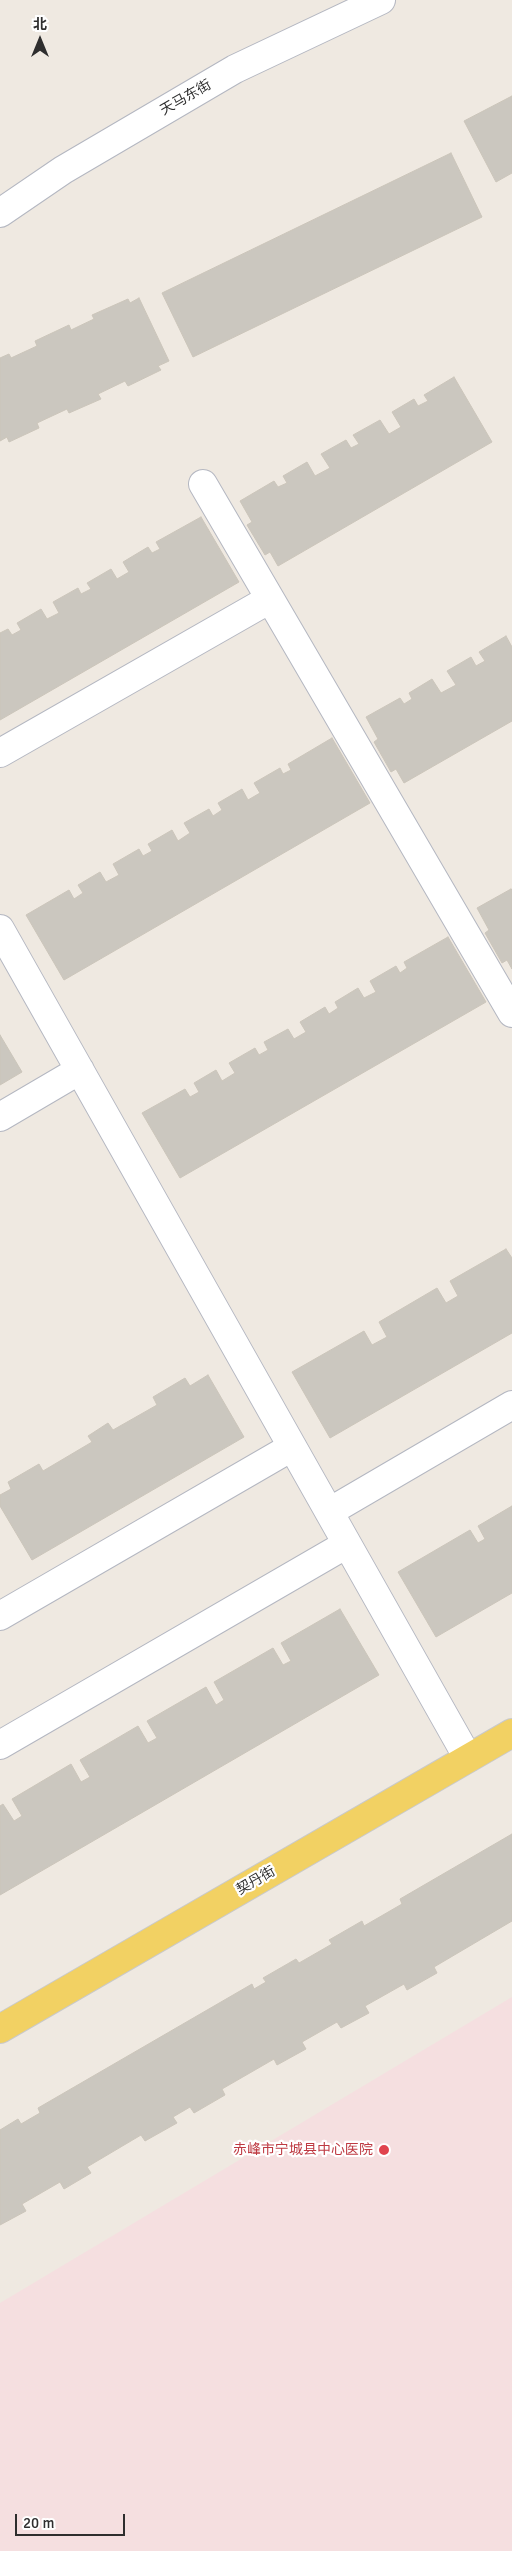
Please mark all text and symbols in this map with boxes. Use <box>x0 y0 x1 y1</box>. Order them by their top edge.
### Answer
north arrow <box>15 15 65 65</box>
text: 北 <box>33 16 47 33</box>
street label: 天马东街 <box>158 77 214 119</box>
street label: 契丹街 <box>234 1863 278 1899</box>
place label: 赤峰市宁城县中心医院 <box>233 2142 373 2158</box>
marker: 赤峰市宁城县中心医院 <box>377 2143 391 2157</box>
scale bar <box>18 2504 128 2536</box>
text: 20 m <box>23 2514 54 2532</box>

